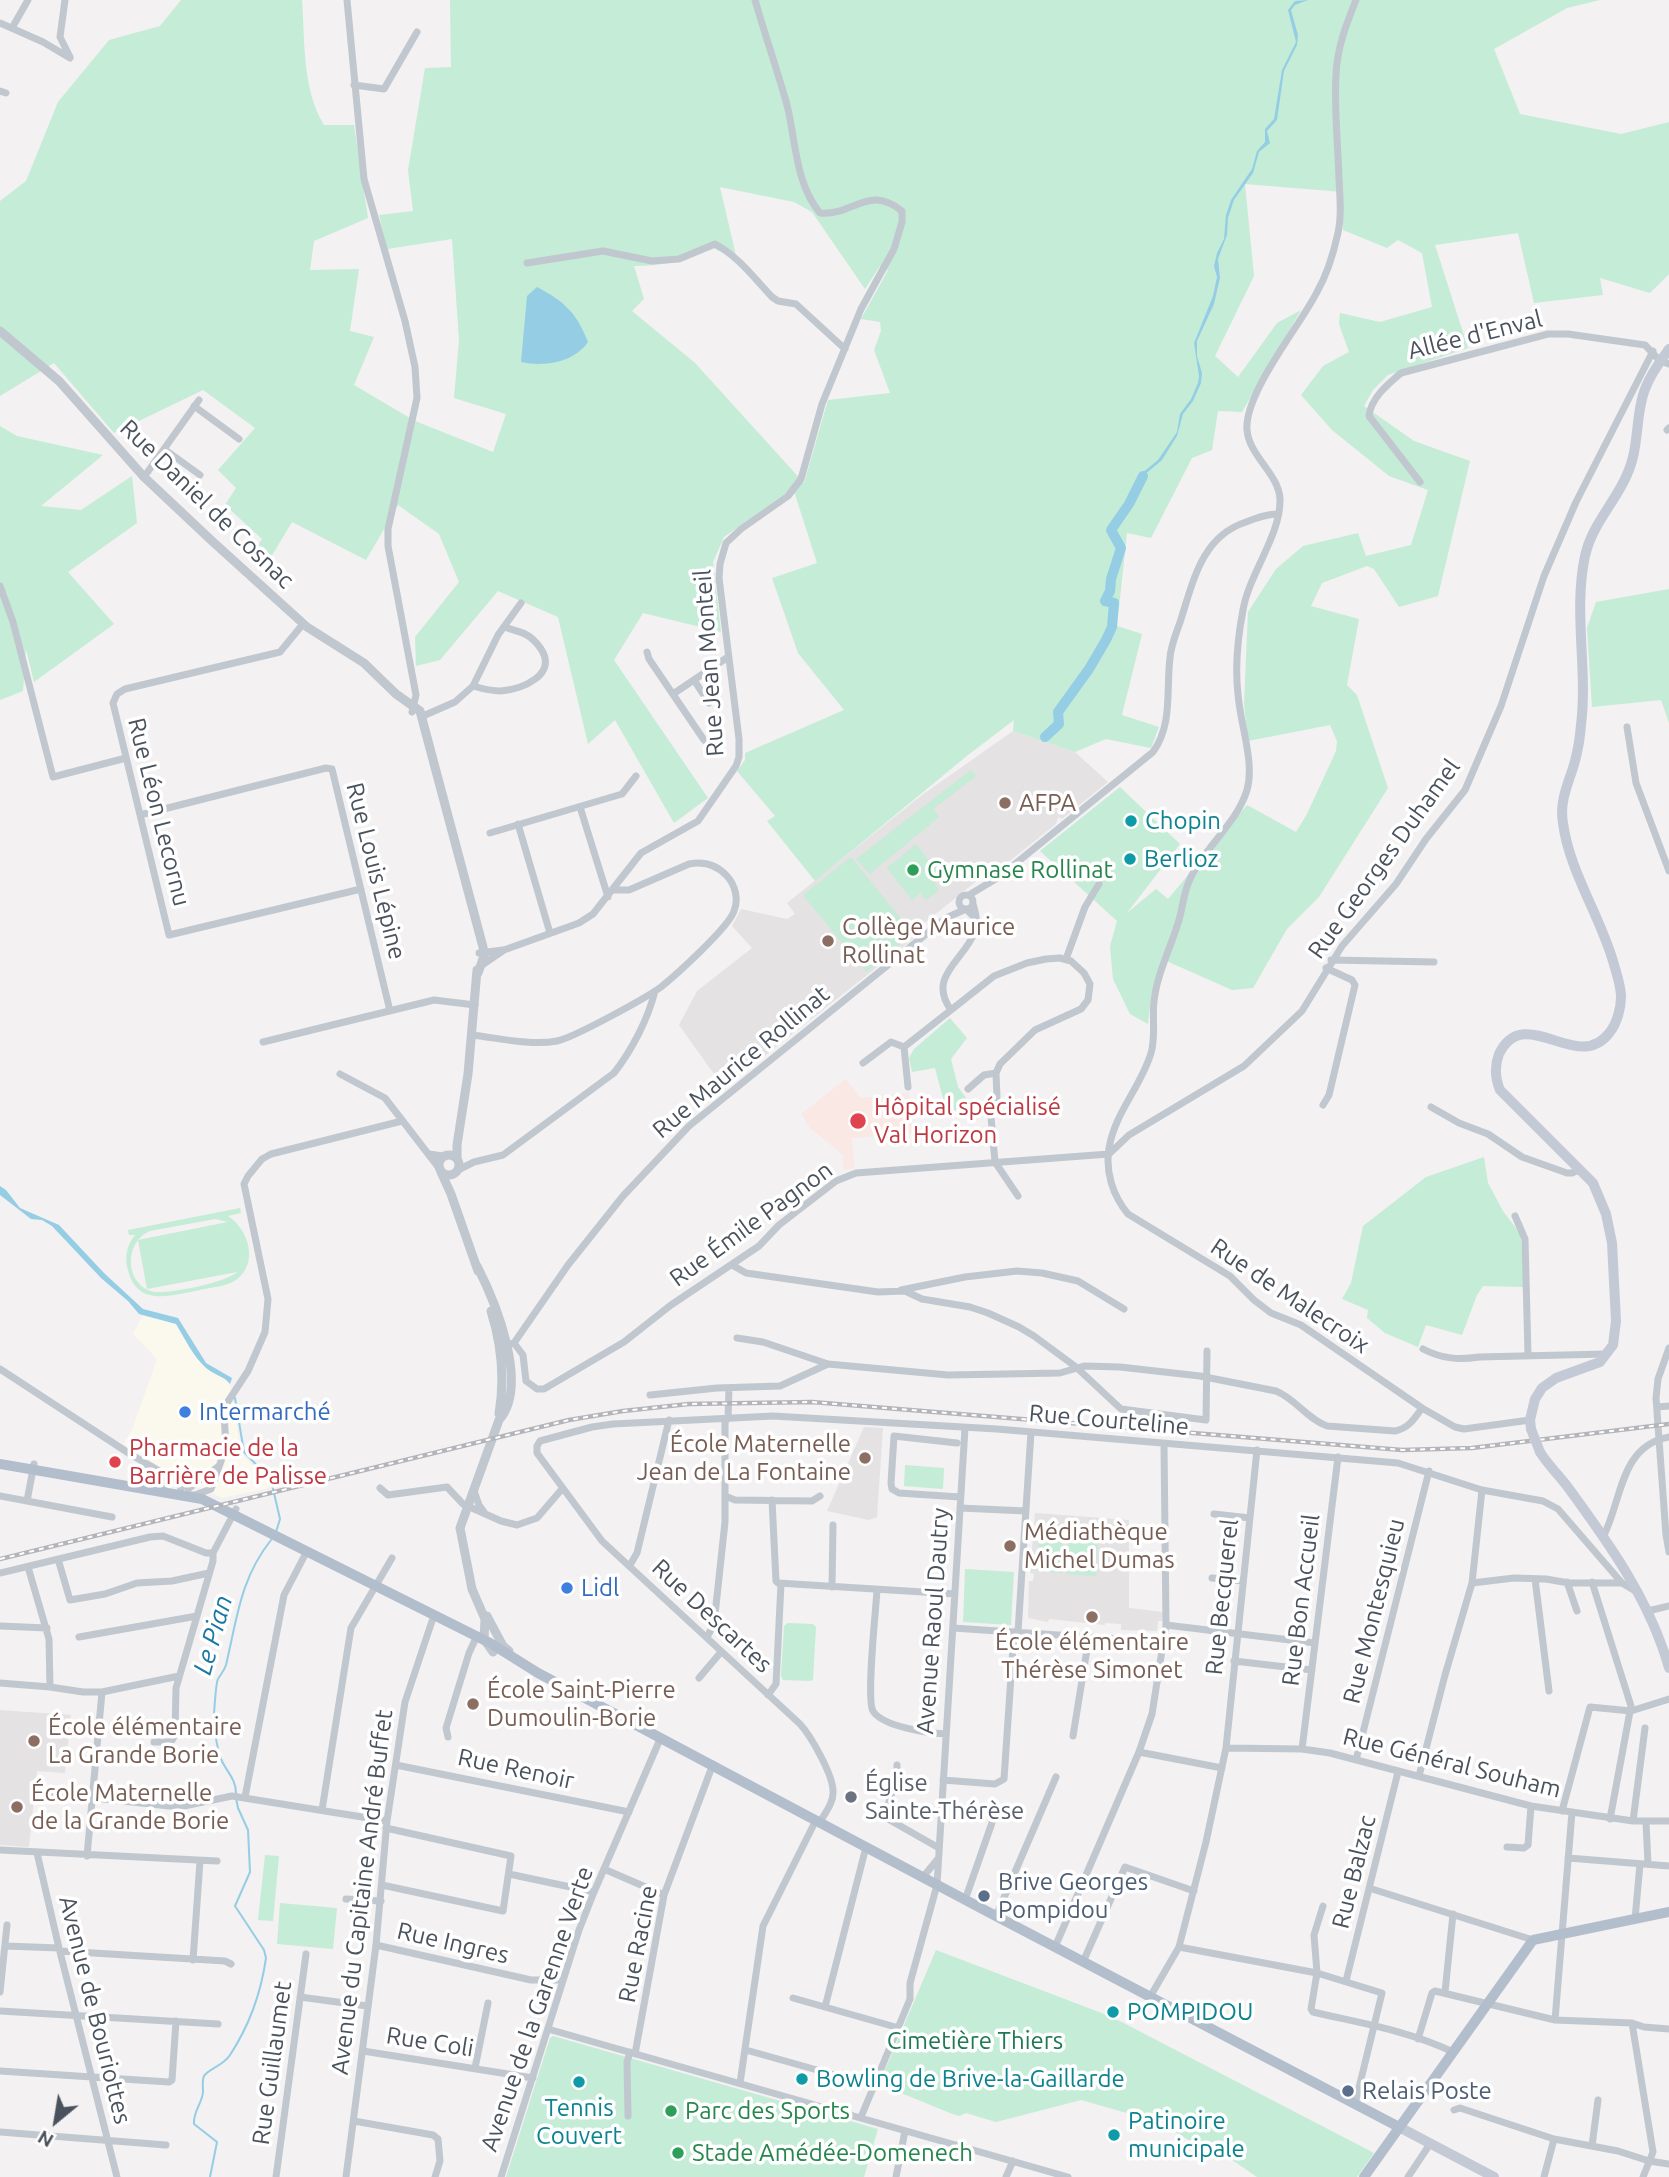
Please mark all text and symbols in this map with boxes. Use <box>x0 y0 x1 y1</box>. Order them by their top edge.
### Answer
street label: Allée d'Enval <box>1405 304 1545 366</box>
street label: Rue Daniel de Cosnac <box>114 414 300 594</box>
street label: Rue Jean Monteil <box>688 569 730 757</box>
street label: Rue Léon Lecornu <box>122 715 196 909</box>
street label: Rue Georges Duhamel <box>1302 754 1466 964</box>
street label: Rue Louis Lépine <box>340 780 412 962</box>
place label: AFPA <box>1019 789 1076 817</box>
marker: AFPA <box>997 795 1013 811</box>
place label: Chopin <box>1145 807 1221 835</box>
marker: Chopin <box>1123 813 1139 829</box>
place label: Berlioz <box>1144 845 1219 873</box>
marker: Berlioz <box>1122 851 1138 867</box>
place label: Gymnase Rollinat <box>927 856 1113 884</box>
marker: Gymnase Rollinat <box>905 862 921 878</box>
place label: Collège Maurice Rollinat <box>842 913 1015 969</box>
marker: Collège Maurice Rollinat <box>820 933 836 949</box>
street label: Rue Maurice Rollinat <box>647 980 835 1144</box>
place label: Hôpital spécialisé Val Horizon <box>874 1093 1061 1149</box>
marker: Hôpital spécialisé Val Horizon <box>848 1111 868 1131</box>
street label: Rue Émile Pagnon <box>664 1155 838 1293</box>
street label: Rue de Malecroix <box>1205 1232 1375 1360</box>
place label: Intermarché <box>199 1398 331 1426</box>
street label: Rue Courteline <box>1028 1399 1190 1441</box>
marker: Intermarché <box>177 1404 193 1420</box>
place label: École Maternelle Jean de La Fontaine <box>637 1430 851 1486</box>
place label: Pharmacie de la Barrière de Palisse <box>129 1434 327 1490</box>
marker: École Maternelle Jean de La Fontaine <box>857 1450 873 1466</box>
marker: Pharmacie de la Barrière de Palisse <box>107 1454 123 1470</box>
street label: Avenue Raoul Dautry <box>911 1507 955 1735</box>
street label: Rue Bon Accueil <box>1276 1513 1326 1687</box>
street label: Rue Montesquieu <box>1337 1516 1411 1706</box>
place label: Médiathèque Michel Dumas <box>1024 1518 1175 1574</box>
street label: Rue Becquerel <box>1199 1518 1245 1676</box>
marker: Médiathèque Michel Dumas <box>1002 1538 1018 1554</box>
street label: Rue Descartes <box>646 1553 778 1679</box>
place label: Lidl <box>581 1574 619 1602</box>
marker: Lidl <box>559 1580 575 1596</box>
water label: Le Pian <box>187 1592 239 1678</box>
marker: École élémentaire Thérèse Simonet <box>1084 1609 1100 1625</box>
place label: École élémentaire Thérèse Simonet <box>995 1628 1189 1684</box>
place label: École Saint-Pierre Dumoulin-Borie <box>487 1676 676 1732</box>
marker: École Saint-Pierre Dumoulin-Borie <box>465 1696 481 1712</box>
street label: Avenue du Capitaine André Buffet <box>325 1708 399 2076</box>
place label: École élémentaire La Grande Borie <box>48 1713 242 1769</box>
street label: Rue Général Souham <box>1340 1722 1564 1804</box>
marker: École élémentaire La Grande Borie <box>26 1733 42 1749</box>
street label: Rue Renoir <box>455 1743 577 1795</box>
place label: Église Sainte-Thérèse <box>865 1769 1024 1825</box>
place label: École Maternelle de la Grande Borie <box>31 1779 229 1835</box>
marker: Église Sainte-Thérèse <box>843 1789 859 1805</box>
marker: École Maternelle de la Grande Borie <box>9 1799 25 1815</box>
street label: Rue Balzac <box>1326 1812 1382 1932</box>
street label: Avenue de la Garenne Verte <box>475 1863 599 2155</box>
place label: Brive Georges Pompidou <box>998 1868 1148 1924</box>
street label: Rue Racine <box>613 1883 663 2005</box>
marker: Brive Georges Pompidou <box>976 1888 992 1904</box>
street label: Avenue de Bouriottes <box>53 1893 137 2127</box>
street label: Rue Ingres <box>394 1916 512 1970</box>
street label: Rue Guillaumet <box>246 1979 298 2147</box>
place label: POMPIDOU <box>1127 1998 1253 2026</box>
marker: POMPIDOU <box>1105 2004 1121 2020</box>
street label: Rue Coli <box>384 2021 476 2063</box>
park label: Cimetière Thiers <box>887 2027 1063 2055</box>
place label: Bowling de Brive-la-Gaillarde <box>816 2065 1125 2093</box>
marker: Bowling de Brive-la-Gaillarde <box>794 2071 810 2087</box>
marker: Tennis Couvert <box>571 2074 587 2090</box>
place label: Relais Poste <box>1362 2077 1492 2105</box>
marker: Relais Poste <box>1340 2083 1356 2099</box>
north arrow <box>21 2086 91 2156</box>
place label: Tennis Couvert <box>536 2094 622 2150</box>
place label: Parc des Sports <box>685 2097 850 2125</box>
marker: Parc des Sports <box>663 2103 679 2119</box>
place label: Patinoire municipale <box>1128 2107 1245 2163</box>
text: N <box>34 2126 57 2152</box>
marker: Patinoire municipale <box>1106 2127 1122 2143</box>
place label: Stade Amédée-Domenech <box>692 2139 973 2167</box>
marker: Stade Amédée-Domenech <box>670 2145 686 2161</box>

